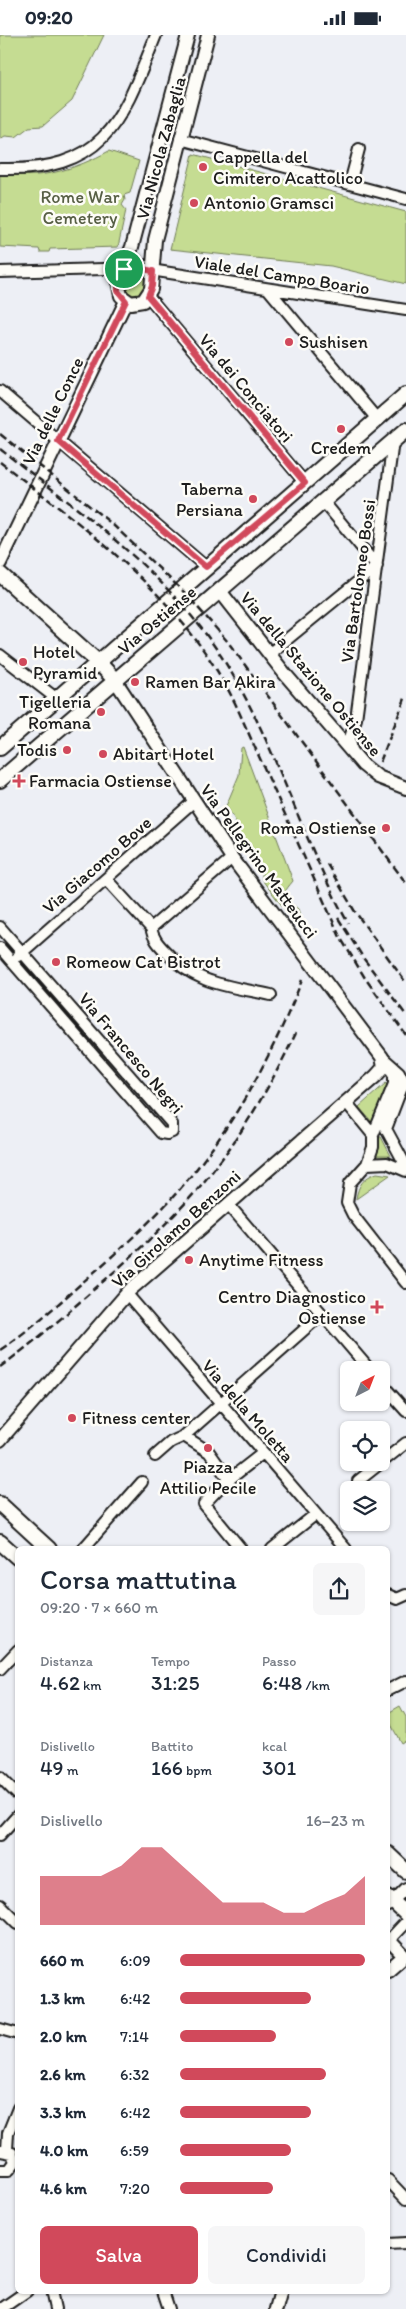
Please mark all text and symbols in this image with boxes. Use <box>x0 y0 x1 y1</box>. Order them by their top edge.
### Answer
text: 09:20 <box>25 6 73 29</box>
street label: Via Nicola Zabaglia <box>131 73 191 222</box>
place label: Cappella del Cimitero Acattolico <box>213 146 363 189</box>
marker: Cappella del Cimitero Acattolico <box>197 161 209 173</box>
park label: Rome War Cemetery <box>40 186 120 229</box>
place label: Antonio Gramsci <box>204 192 334 214</box>
marker: Antonio Gramsci <box>188 197 200 209</box>
pin <box>103 248 145 290</box>
street label: Viale del Campo Boario <box>193 250 371 300</box>
icon: arrive <box>110 255 138 283</box>
street label: Via dei Conciatori <box>194 329 298 447</box>
place label: Sushisen <box>299 331 368 353</box>
marker: Sushisen <box>283 336 295 348</box>
street label: Via delle Conce <box>17 353 89 469</box>
marker: Credem <box>335 423 347 435</box>
place label: Credem <box>311 437 371 459</box>
place label: Taberna Persiana <box>176 478 244 521</box>
marker: Taberna Persiana <box>247 493 259 505</box>
street label: Via Bartolomeo Bossi <box>336 498 380 664</box>
street label: Via Ostiense <box>113 581 201 659</box>
street label: Via della Stazione Ostiense <box>236 587 386 761</box>
place label: Hotel Pyramid <box>33 641 97 684</box>
marker: Hotel Pyramid <box>17 656 29 668</box>
place label: Ramen Bar Akira <box>145 671 276 693</box>
marker: Ramen Bar Akira <box>129 676 141 688</box>
place label: Tigelleria Romana <box>19 691 92 734</box>
marker: Tigelleria Romana <box>95 706 107 718</box>
place label: Todis <box>17 739 57 761</box>
place label: Abitart Hotel <box>113 743 214 765</box>
marker: Todis <box>61 744 73 756</box>
marker: Abitart Hotel <box>97 748 109 760</box>
place label: Farmacia Ostiense <box>29 770 172 792</box>
marker: Farmacia Ostiense <box>13 775 25 787</box>
street label: Via Pellegrino Matteucci <box>196 779 322 943</box>
street label: Via Giacomo Bove <box>38 812 156 918</box>
place label: Roma Ostiense <box>260 817 376 839</box>
marker: Roma Ostiense <box>380 822 392 834</box>
place label: Romeow Cat Bistrot <box>66 951 221 973</box>
marker: Romeow Cat Bistrot <box>50 956 62 968</box>
street label: Via Francesco Negri <box>74 988 188 1118</box>
street label: Via Girolamo Benzoni <box>107 1165 245 1293</box>
place label: Anytime Fitness <box>199 1249 324 1271</box>
marker: Anytime Fitness <box>183 1254 195 1266</box>
place label: Centro Diagnostico Ostiense <box>218 1286 366 1329</box>
marker: Centro Diagnostico Ostiense <box>370 1300 384 1314</box>
street label: Via della Moletta <box>197 1355 299 1468</box>
north arrow <box>340 1361 390 1411</box>
map controls <box>340 1361 390 1531</box>
place label: Fitness center <box>82 1407 190 1429</box>
marker: Fitness center <box>66 1412 78 1424</box>
button: locate <box>340 1421 390 1471</box>
marker: Piazza Attilio Pecile <box>202 1442 214 1454</box>
place label: Piazza Attilio Pecile <box>160 1456 256 1499</box>
button: layers <box>340 1481 390 1531</box>
text: Corsa mattutina <box>40 1562 237 1596</box>
button: share <box>313 1563 365 1615</box>
text: 09:20 · 7 × 660 m <box>40 1598 158 1617</box>
text: Distanza <box>40 1653 93 1670</box>
text: Tempo <box>151 1653 190 1670</box>
text: Passo <box>262 1653 296 1670</box>
text: 4.62 <box>40 1670 80 1695</box>
text: 31:25 <box>151 1670 199 1695</box>
text: 6:48 <box>262 1670 302 1695</box>
text: km <box>80 1677 102 1694</box>
text: /km <box>302 1677 330 1694</box>
text: Dislivello <box>40 1738 95 1755</box>
text: Battito <box>151 1738 193 1755</box>
text: kcal <box>262 1738 287 1755</box>
text: 49 <box>40 1755 64 1780</box>
text: 166 <box>151 1755 183 1780</box>
text: 301 <box>262 1755 296 1780</box>
text: m <box>64 1762 79 1779</box>
text: bpm <box>183 1762 212 1779</box>
text: Dislivello <box>40 1811 103 1830</box>
text: 16–23 m <box>306 1811 365 1830</box>
text: 660 m <box>40 1951 84 1970</box>
text: 6:09 <box>120 1951 151 1970</box>
text: 1.3 km <box>40 1989 85 2008</box>
text: 6:42 <box>120 1989 150 2008</box>
text: 2.0 km <box>40 2027 87 2046</box>
text: 7:14 <box>120 2027 149 2046</box>
text: 2.6 km <box>40 2065 86 2084</box>
text: 6:32 <box>120 2065 150 2084</box>
text: 3.3 km <box>40 2103 86 2122</box>
text: 6:42 <box>120 2103 150 2122</box>
text: 4.0 km <box>40 2141 88 2160</box>
text: 6:59 <box>120 2141 149 2160</box>
text: 4.6 km <box>40 2179 87 2198</box>
text: 7:20 <box>120 2179 150 2198</box>
button: Salva <box>40 2226 198 2284</box>
button: Condividi <box>208 2226 365 2284</box>

